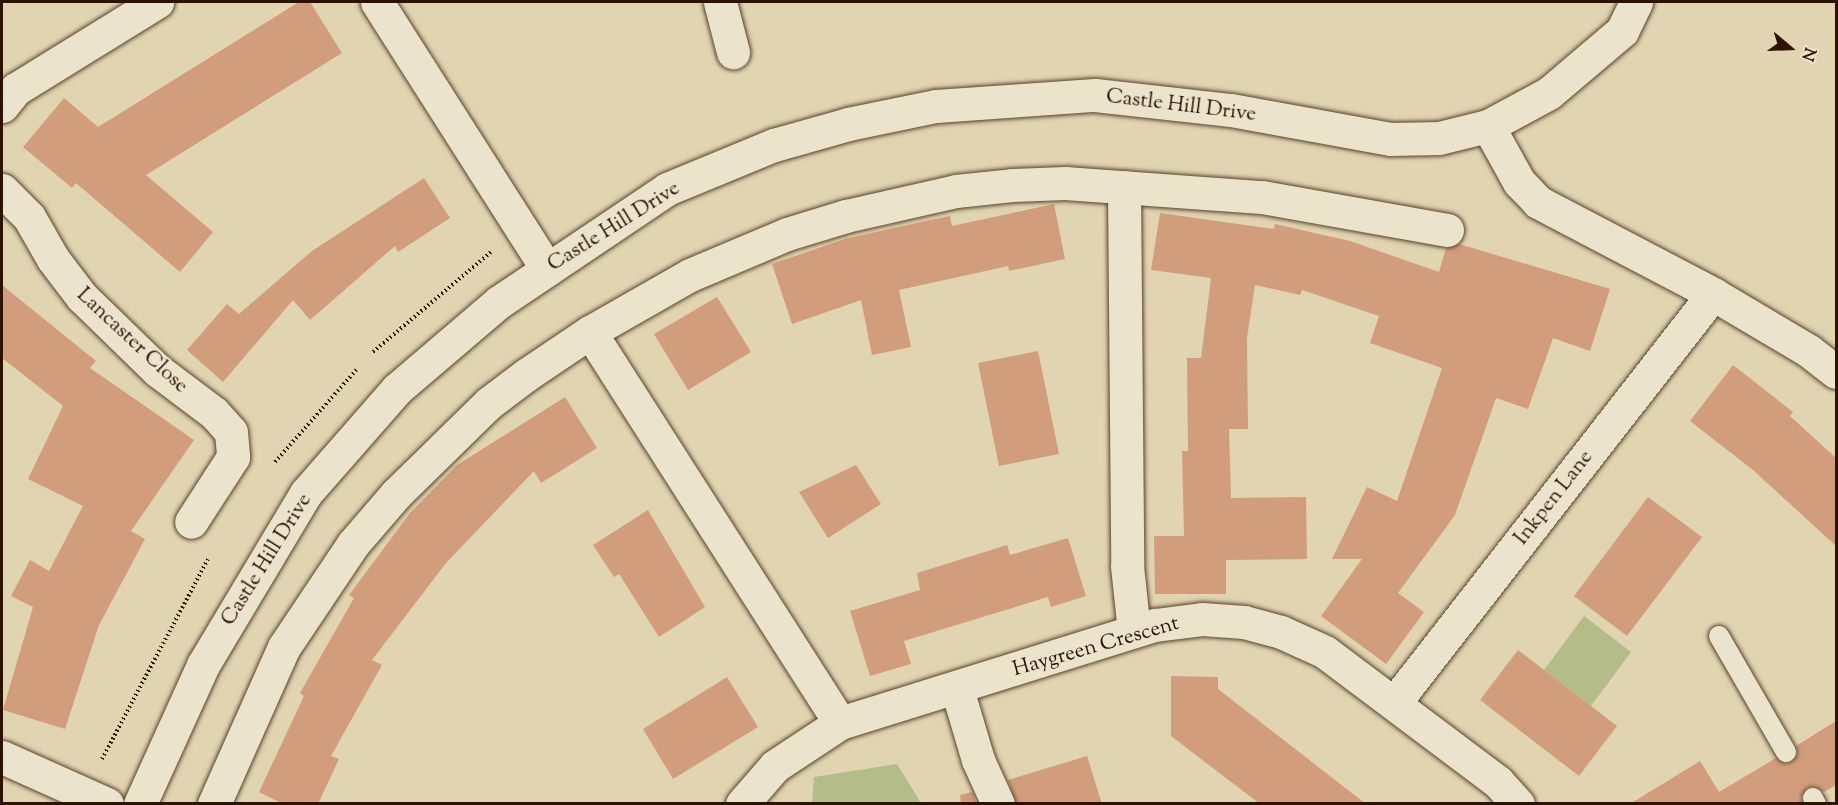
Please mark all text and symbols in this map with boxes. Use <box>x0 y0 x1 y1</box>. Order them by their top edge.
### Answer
north arrow <box>1760 18 1820 78</box>
text: N <box>1795 44 1820 64</box>
street label: Castle Hill Drive <box>1105 84 1257 128</box>
street label: Castle Hill Drive <box>543 176 685 278</box>
street label: Lancaster Close <box>71 283 193 399</box>
street label: Inkpen Lane <box>1509 446 1599 550</box>
street label: Castle Hill Drive <box>216 489 318 631</box>
street label: Haygreen Crescent <box>1010 611 1182 683</box>

